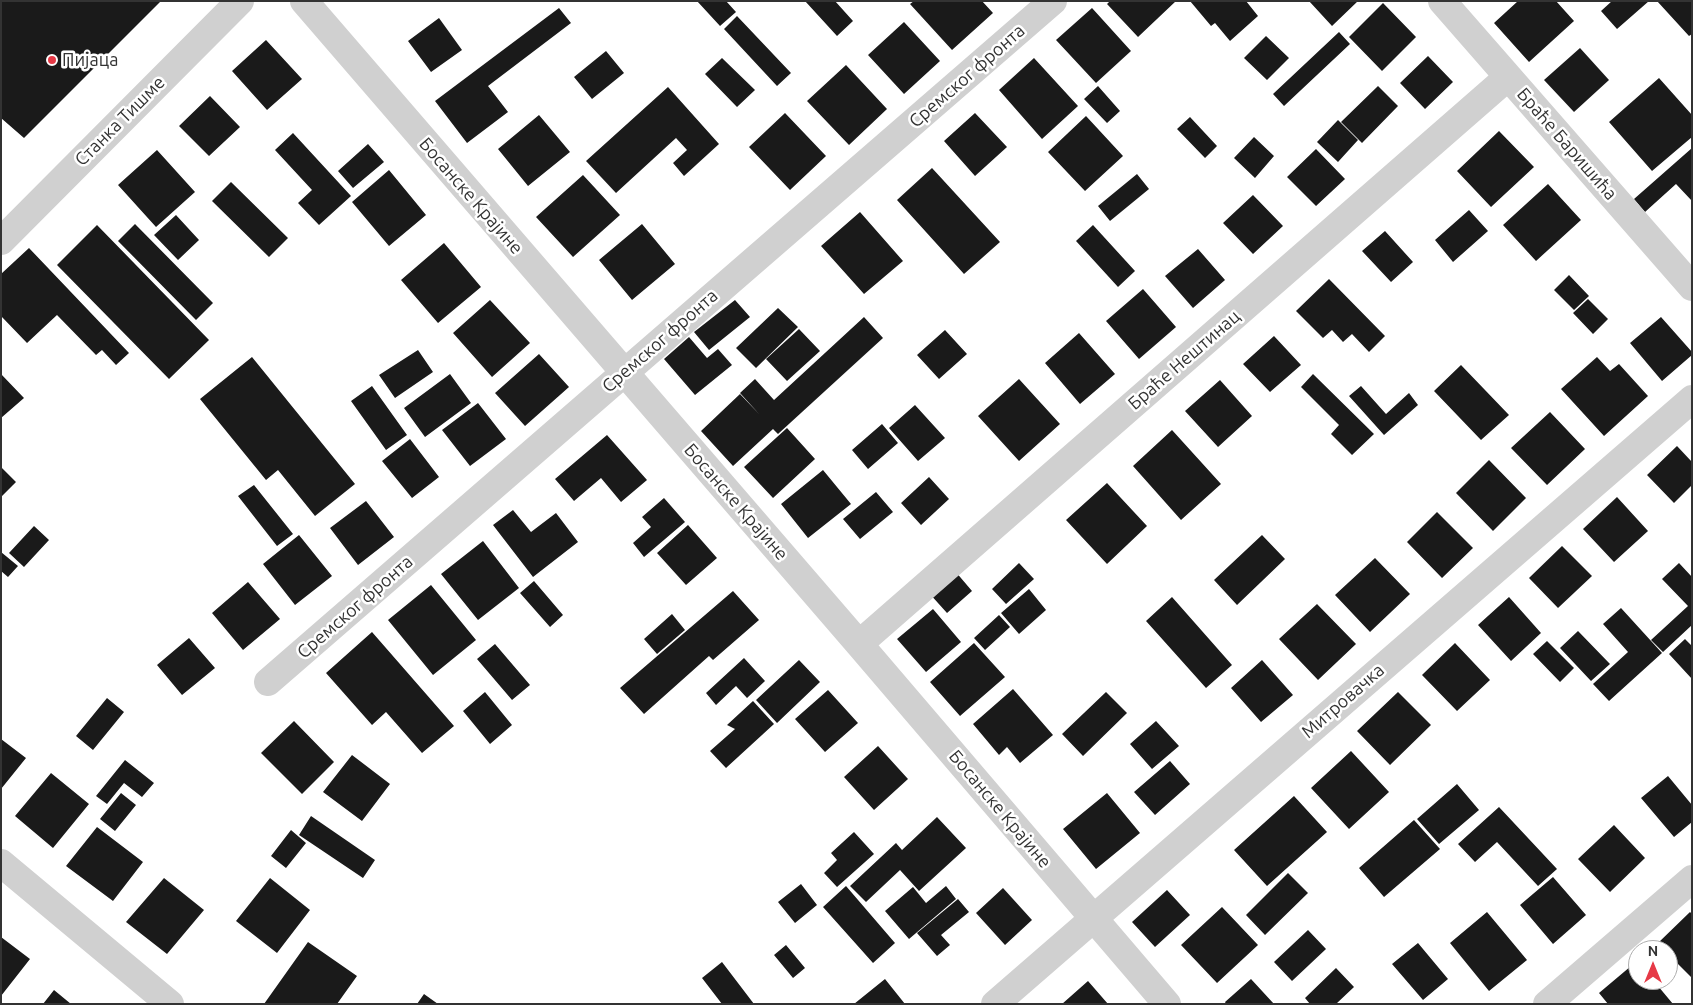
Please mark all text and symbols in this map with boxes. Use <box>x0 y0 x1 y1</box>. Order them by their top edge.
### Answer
street label: Сремског фронта <box>905 20 1029 132</box>
place label: Пијаца <box>62 49 118 71</box>
marker: Пијаца <box>46 54 58 66</box>
street label: Станка Тишме <box>71 72 169 170</box>
street label: Браће Баришића <box>1512 83 1622 205</box>
street label: Босанске Крајине <box>414 133 528 259</box>
street label: Сремског фронта <box>598 285 722 397</box>
street label: Браће Нештинац <box>1124 306 1244 414</box>
street label: Босанске Крајине <box>679 439 793 565</box>
street label: Сремског фронта <box>293 551 417 663</box>
street label: Митровачка <box>1297 659 1389 743</box>
street label: Босанске Крајине <box>944 746 1056 872</box>
north arrow <box>1628 940 1678 990</box>
text: N <box>1648 943 1658 959</box>

